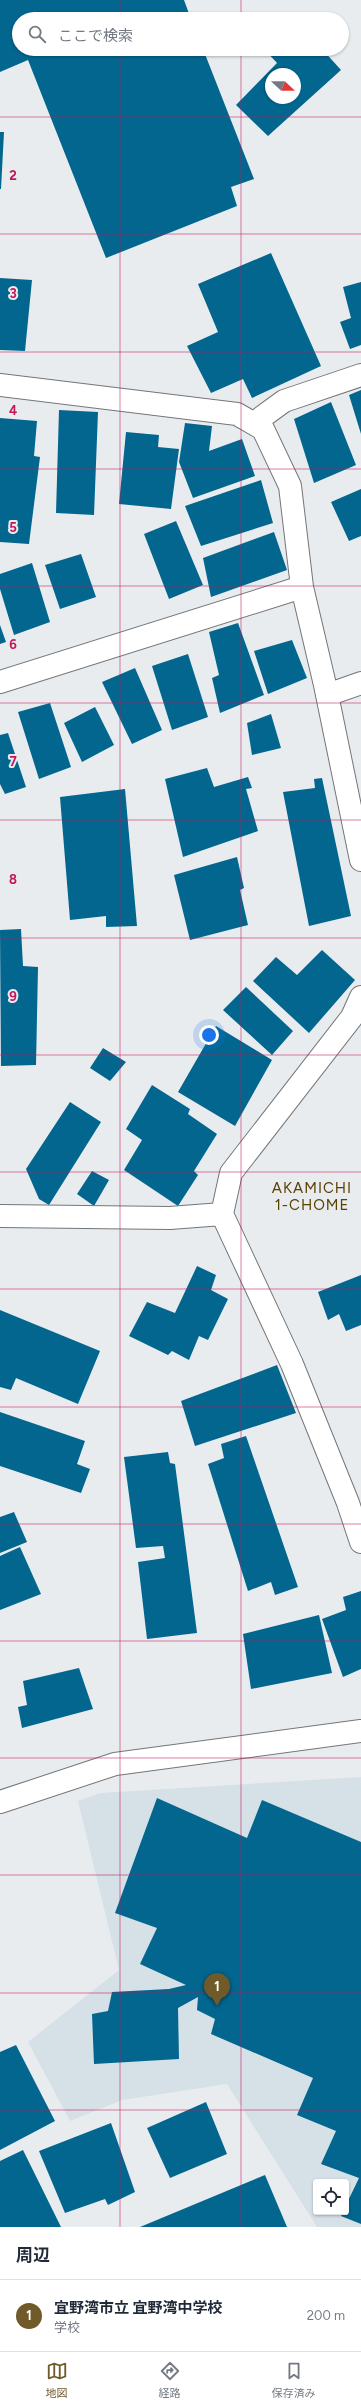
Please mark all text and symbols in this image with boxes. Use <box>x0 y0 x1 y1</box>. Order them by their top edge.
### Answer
search box <box>12 12 349 56</box>
icon: search <box>26 23 48 45</box>
text: ここで検索 <box>58 27 133 45</box>
north arrow <box>265 68 301 104</box>
text: 2 <box>9 168 17 183</box>
text: 3 <box>9 286 17 301</box>
text: 4 <box>9 403 17 418</box>
text: 5 <box>9 520 17 535</box>
text: 6 <box>9 637 17 652</box>
text: 7 <box>9 754 17 769</box>
text: 8 <box>9 872 17 887</box>
text: 9 <box>9 989 17 1004</box>
your location <box>199 1025 219 1045</box>
district label: AKAMICHI 1-CHOME <box>272 1179 352 1214</box>
pin: 1 <box>204 1973 230 2006</box>
map controls <box>313 2179 349 2215</box>
button: locate <box>313 2179 349 2215</box>
text: 周辺 <box>16 2245 50 2265</box>
text: 宜野湾市立 宜野湾中学校 <box>54 2299 223 2317</box>
text: 1 <box>26 2308 32 2323</box>
text: 200 m <box>307 2308 345 2323</box>
text: 学校 <box>54 2320 80 2335</box>
tab: 地図 <box>46 2360 68 2400</box>
tab: 経路 <box>159 2360 181 2400</box>
tab: 保存済み <box>272 2360 316 2400</box>

